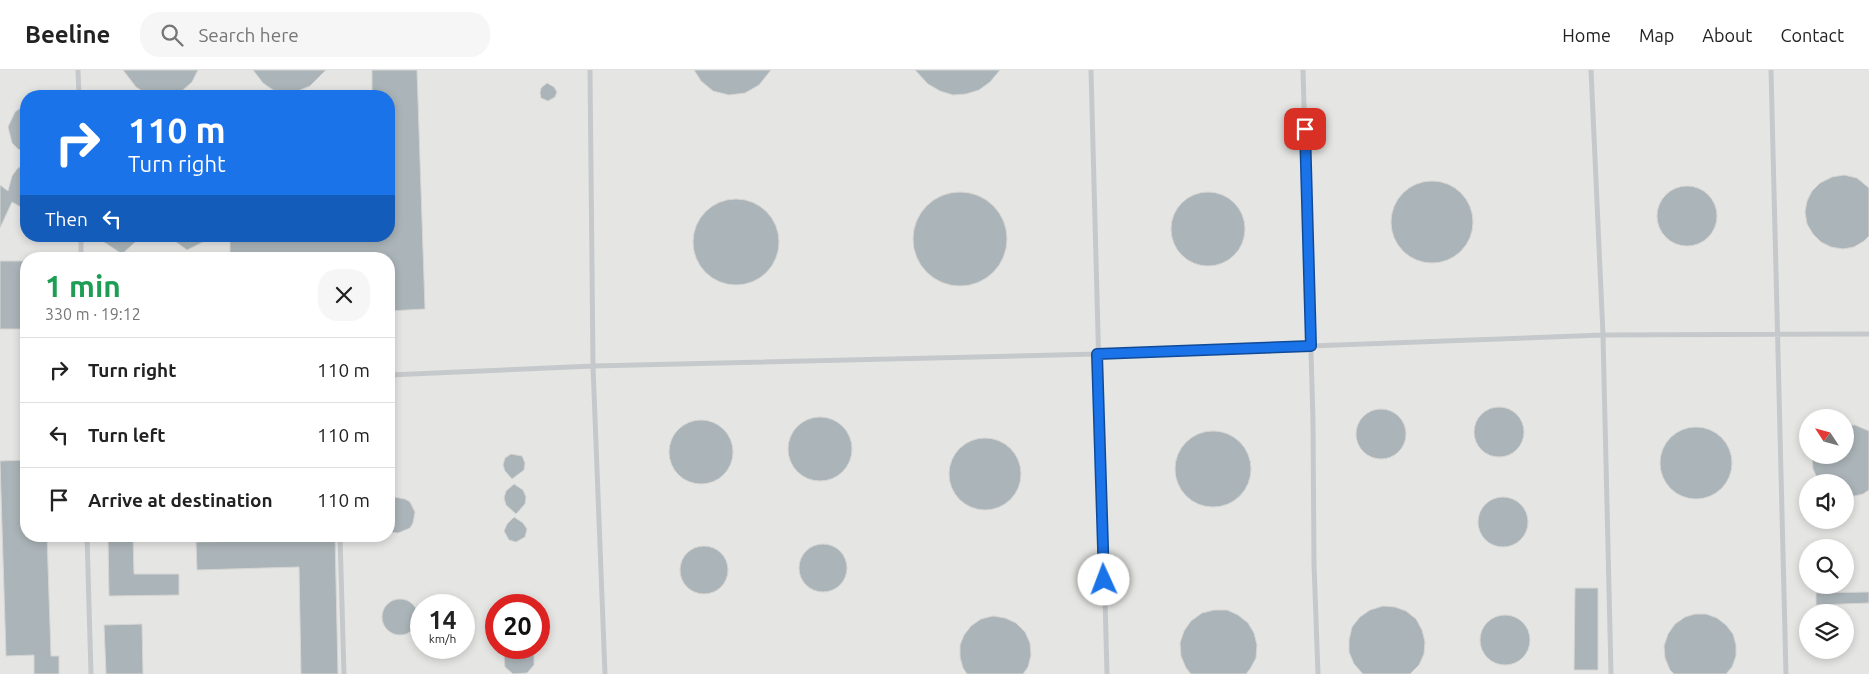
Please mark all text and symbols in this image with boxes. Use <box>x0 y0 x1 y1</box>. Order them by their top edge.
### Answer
search box <box>140 12 490 57</box>
text: Beeline <box>25 21 110 48</box>
icon: search <box>158 21 186 49</box>
text: Search here <box>198 24 299 46</box>
text: Home <box>1562 25 1611 45</box>
text: Map <box>1639 25 1674 45</box>
text: About <box>1702 25 1752 45</box>
text: Contact <box>1780 25 1844 45</box>
pin <box>1284 108 1326 150</box>
icon: right <box>45 110 110 175</box>
text: 110 m <box>128 110 226 150</box>
icon: arrive <box>1291 115 1319 143</box>
text: Turn right <box>128 151 226 176</box>
icon: left <box>98 205 126 233</box>
text: Then <box>45 208 88 230</box>
text: 1 min <box>45 269 121 303</box>
button: close <box>318 269 370 321</box>
text: 330 m · 19:12 <box>45 305 141 323</box>
icon: right <box>45 356 73 384</box>
text: Turn right <box>88 359 176 381</box>
text: 110 m <box>317 359 370 381</box>
north arrow <box>1799 409 1854 464</box>
map controls <box>1799 409 1854 659</box>
icon: left <box>45 421 73 449</box>
text: Turn left <box>88 424 166 446</box>
text: 110 m <box>317 424 370 446</box>
button: sound <box>1799 474 1854 529</box>
icon: arrive <box>45 486 73 514</box>
text: Arrive at destination <box>88 489 273 511</box>
text: 110 m <box>317 489 370 511</box>
button: search <box>1799 539 1854 594</box>
position arrow <box>1077 553 1129 605</box>
speed limit sign: 20 <box>485 594 550 659</box>
button: layers <box>1799 604 1854 659</box>
text: 14 <box>428 606 457 634</box>
text: km/h <box>429 632 456 645</box>

